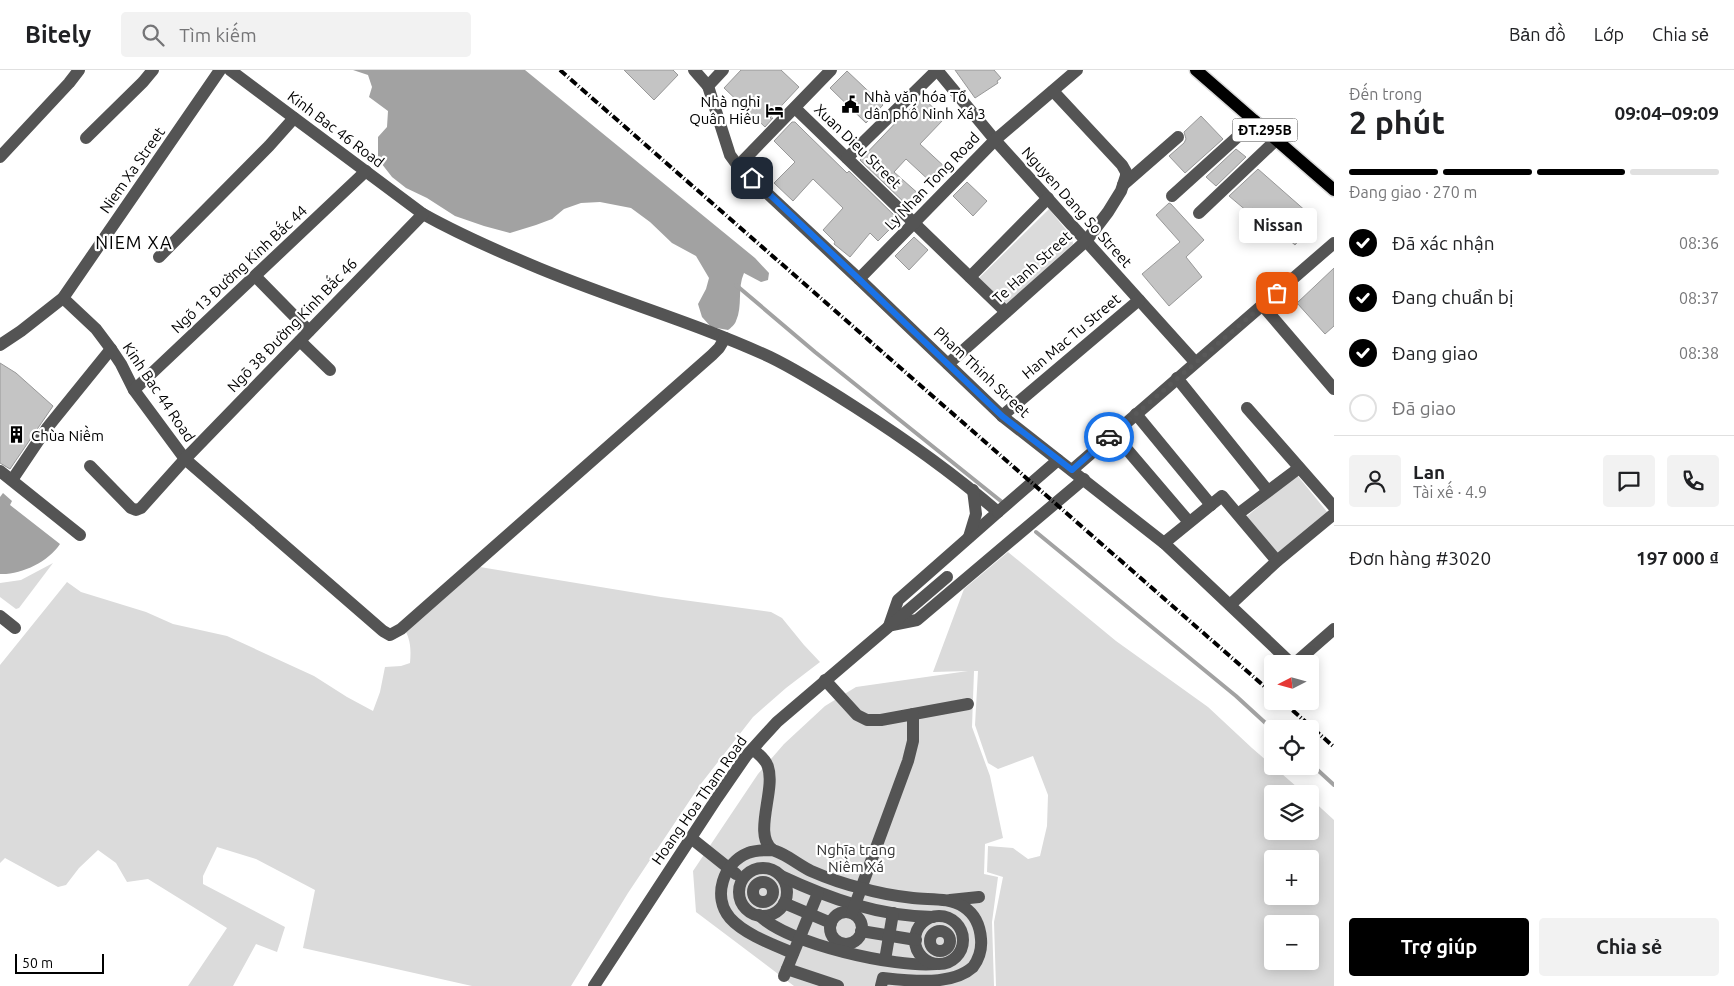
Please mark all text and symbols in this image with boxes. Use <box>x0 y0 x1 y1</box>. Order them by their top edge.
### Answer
search box <box>121 12 471 57</box>
text: Bitely <box>25 21 91 48</box>
icon: search <box>139 21 167 49</box>
text: Tìm kiếm <box>179 24 257 46</box>
text: Bản đồ <box>1509 24 1566 44</box>
text: Lớp <box>1594 24 1624 44</box>
text: Chia sẻ <box>1652 24 1709 44</box>
text: Đến trong <box>1349 85 1422 103</box>
street label: Kinh Bac 46 Road <box>284 87 388 171</box>
place label: Nhà văn hóa Tổ dân phố Ninh Xá 3 <box>864 88 986 122</box>
place label: Nhà nghỉ Quân Hiếu <box>689 93 761 127</box>
public building icon: Nhà văn hóa Tổ dân phố Ninh Xá 3 <box>840 95 860 115</box>
hotel icon: Nhà nghỉ Quân Hiếu <box>764 100 784 120</box>
street label: Xuan Dieu Street <box>811 100 905 192</box>
text: 09:04–09:09 <box>1614 102 1719 124</box>
text: 2 phút <box>1349 104 1445 140</box>
road number: ĐT.295B <box>1232 118 1298 142</box>
street label: Niem Xa Street <box>96 124 168 216</box>
street label: Ly Nhan Tong Road <box>881 129 983 233</box>
street label: Nguyen Dang So Street <box>1018 143 1136 271</box>
pin <box>731 157 773 199</box>
icon: home <box>738 164 766 192</box>
text: Đang giao · 270 m <box>1349 183 1477 201</box>
street label: Ngõ 13 Đường Kinh Bắc 44 <box>167 201 310 336</box>
callout: Nissan <box>1238 208 1316 243</box>
text: Nissan <box>1253 216 1303 234</box>
street label: Te Hanh Street <box>989 227 1075 307</box>
icon: check <box>1349 229 1377 257</box>
district label: NIEM XA <box>95 232 173 252</box>
text: Đã xác nhận <box>1392 232 1495 254</box>
text: 08:36 <box>1679 234 1719 252</box>
street label: Ngõ 38 Đường Kinh Bắc 46 <box>223 254 360 395</box>
pin <box>1256 272 1298 314</box>
icon: bag <box>1263 279 1291 307</box>
icon: check <box>1349 284 1377 312</box>
text: Đang chuẩn bị <box>1392 286 1514 308</box>
text: 08:37 <box>1679 289 1719 307</box>
street label: Han Mac Tu Street <box>1018 290 1124 382</box>
street label: Pham Thinh Street <box>931 323 1033 421</box>
street label: Kinh Bac 44 Road <box>119 339 199 445</box>
icon: check <box>1349 339 1377 367</box>
text: Đang giao <box>1392 342 1478 364</box>
text: 08:38 <box>1679 344 1719 362</box>
text: Đã giao <box>1392 397 1456 419</box>
courier <box>1084 412 1134 462</box>
icon: car <box>1095 423 1123 451</box>
building icon: Chùa Niềm <box>7 425 27 445</box>
place label: Chùa Niềm <box>31 425 104 444</box>
button: person <box>1349 455 1401 507</box>
button: chat <box>1603 455 1655 507</box>
button: phone <box>1667 455 1719 507</box>
text: Lan <box>1413 461 1445 483</box>
text: Tài xế · 4.9 <box>1413 483 1487 501</box>
text: Đơn hàng #3020 <box>1349 547 1491 569</box>
text: 197 000 ₫ <box>1636 547 1719 569</box>
north arrow <box>1264 655 1319 710</box>
map controls <box>1264 655 1319 970</box>
button: locate <box>1264 720 1319 775</box>
street label: Hoang Hoa Tham Road <box>648 732 750 868</box>
button: layers <box>1264 785 1319 840</box>
park label: Nghĩa trang Niềm Xá <box>816 841 896 875</box>
button: + <box>1264 850 1319 905</box>
button: − <box>1264 915 1319 970</box>
button: Trợ giúp <box>1349 918 1529 976</box>
button: Chia sẻ <box>1539 918 1719 976</box>
scale bar <box>15 951 104 974</box>
text: 50 m <box>22 955 53 971</box>

